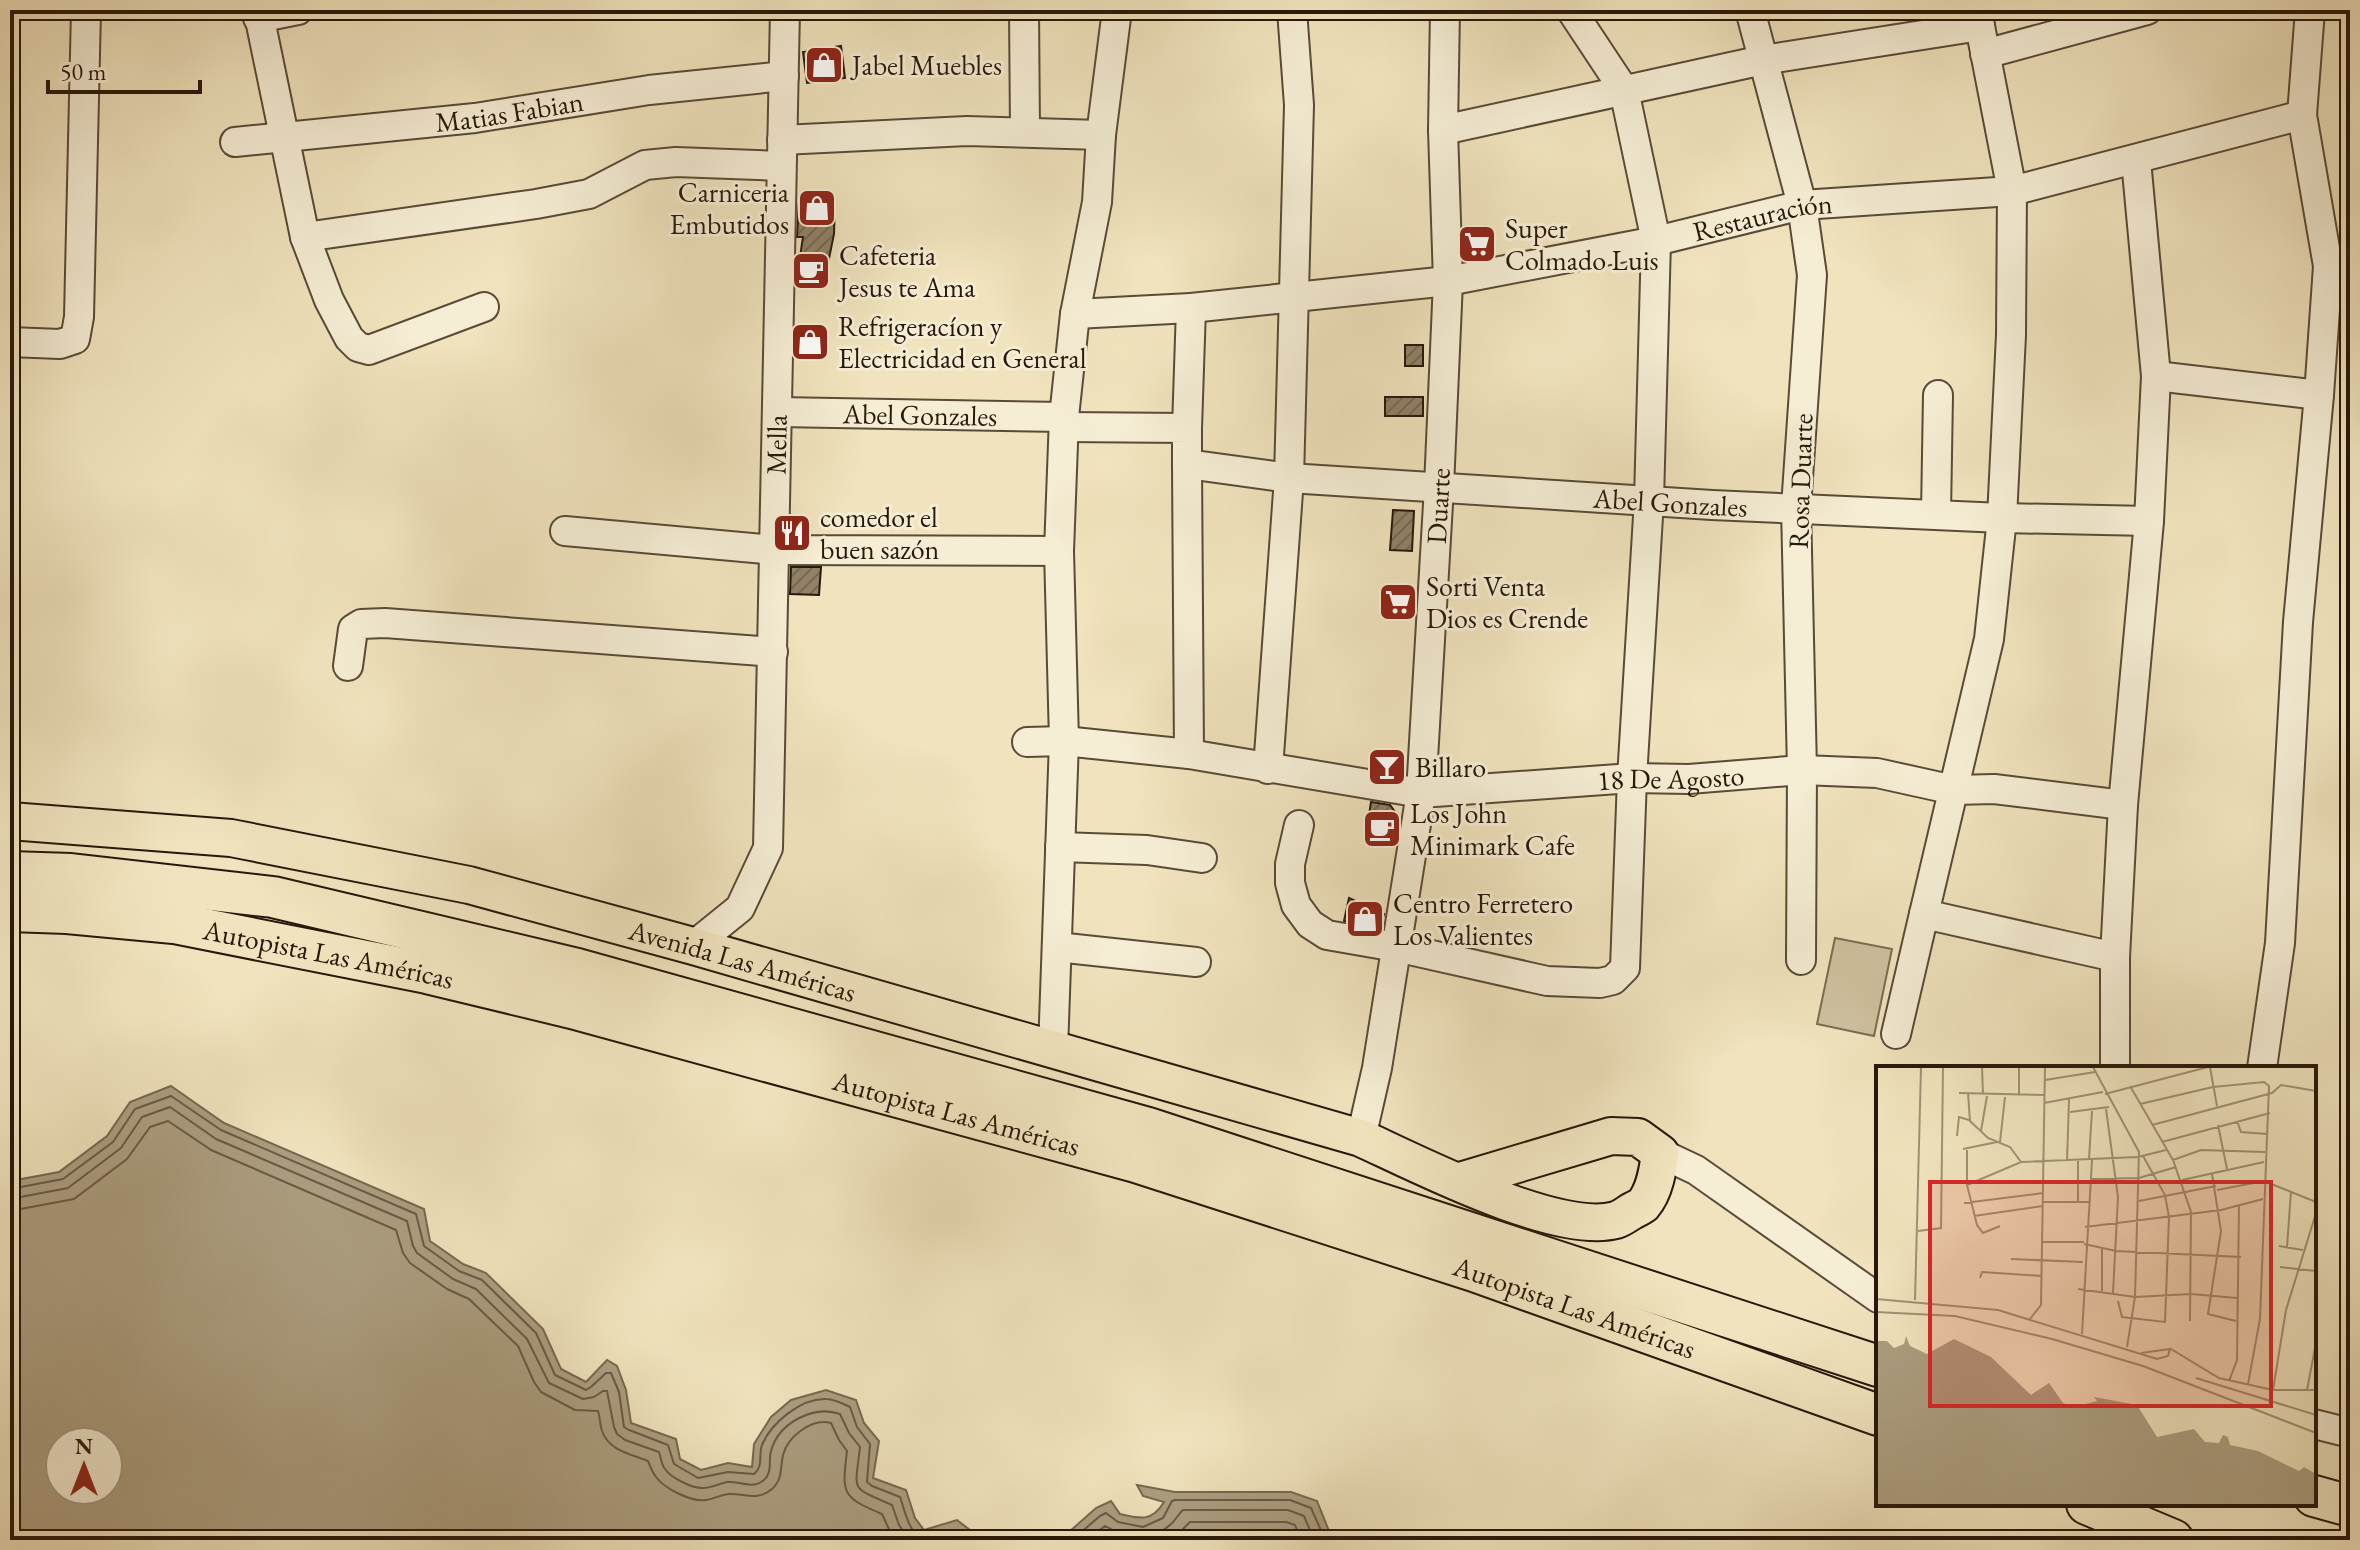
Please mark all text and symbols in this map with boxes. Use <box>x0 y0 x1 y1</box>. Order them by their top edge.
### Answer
scale bar <box>48 44 200 94</box>
shop icon: Jabel Muebles <box>803 44 845 86</box>
place label: Jabel Muebles <box>850 47 1002 83</box>
text: 50 m <box>60 56 107 87</box>
street label: Matias Fabian <box>434 83 586 140</box>
place label: Carniceria Embutidos <box>670 174 790 242</box>
street label: Restauración <box>1689 185 1834 249</box>
shop icon: Carniceria Embutidos <box>796 187 838 229</box>
place label: Super Colmado Luis <box>1505 210 1659 278</box>
supermarket icon: Super Colmado Luis <box>1456 223 1498 265</box>
place label: Cafeteria Jesus te Ama <box>837 237 976 305</box>
cafe icon: Cafeteria Jesus te Ama <box>790 250 832 292</box>
place label: Refrigeracíon y Electricidad en General <box>838 308 1087 376</box>
shop icon: Refrigeracíon y Electricidad en General <box>789 321 831 363</box>
street label: Abel Gonzales <box>841 395 998 434</box>
street label: Rosa Duarte <box>1780 412 1820 549</box>
street label: Mella <box>758 413 795 475</box>
street label: Duarte <box>1418 467 1458 545</box>
street label: Abel Gonzales <box>1591 479 1748 525</box>
place label: comedor el buen sazón <box>820 499 940 567</box>
restaurant icon: comedor el buen sazón <box>771 512 813 554</box>
place label: Sorti Venta Dios es Crende <box>1426 568 1588 636</box>
supermarket icon: Sorti Venta Dios es Crende <box>1377 581 1419 623</box>
bar icon: Billaro <box>1366 746 1408 788</box>
place label: Billaro <box>1415 749 1486 785</box>
street label: 18 De Agosto <box>1596 757 1745 798</box>
place label: Los John Minimark Cafe <box>1410 795 1575 863</box>
cafe icon: Los John Minimark Cafe <box>1361 808 1403 850</box>
place label: Centro Ferretero Los Valientes <box>1393 885 1573 953</box>
shop icon: Centro Ferretero Los Valientes <box>1344 898 1386 940</box>
street label: Autopista Las Américas <box>199 911 457 997</box>
street label: Avenida Las Américas <box>624 911 860 1010</box>
street label: Autopista Las Américas <box>828 1062 1084 1164</box>
inset map <box>1876 1066 2316 1506</box>
street label: Autopista Las Américas <box>1448 1247 1700 1367</box>
north arrow <box>44 1426 124 1506</box>
text: N <box>75 1432 93 1461</box>

